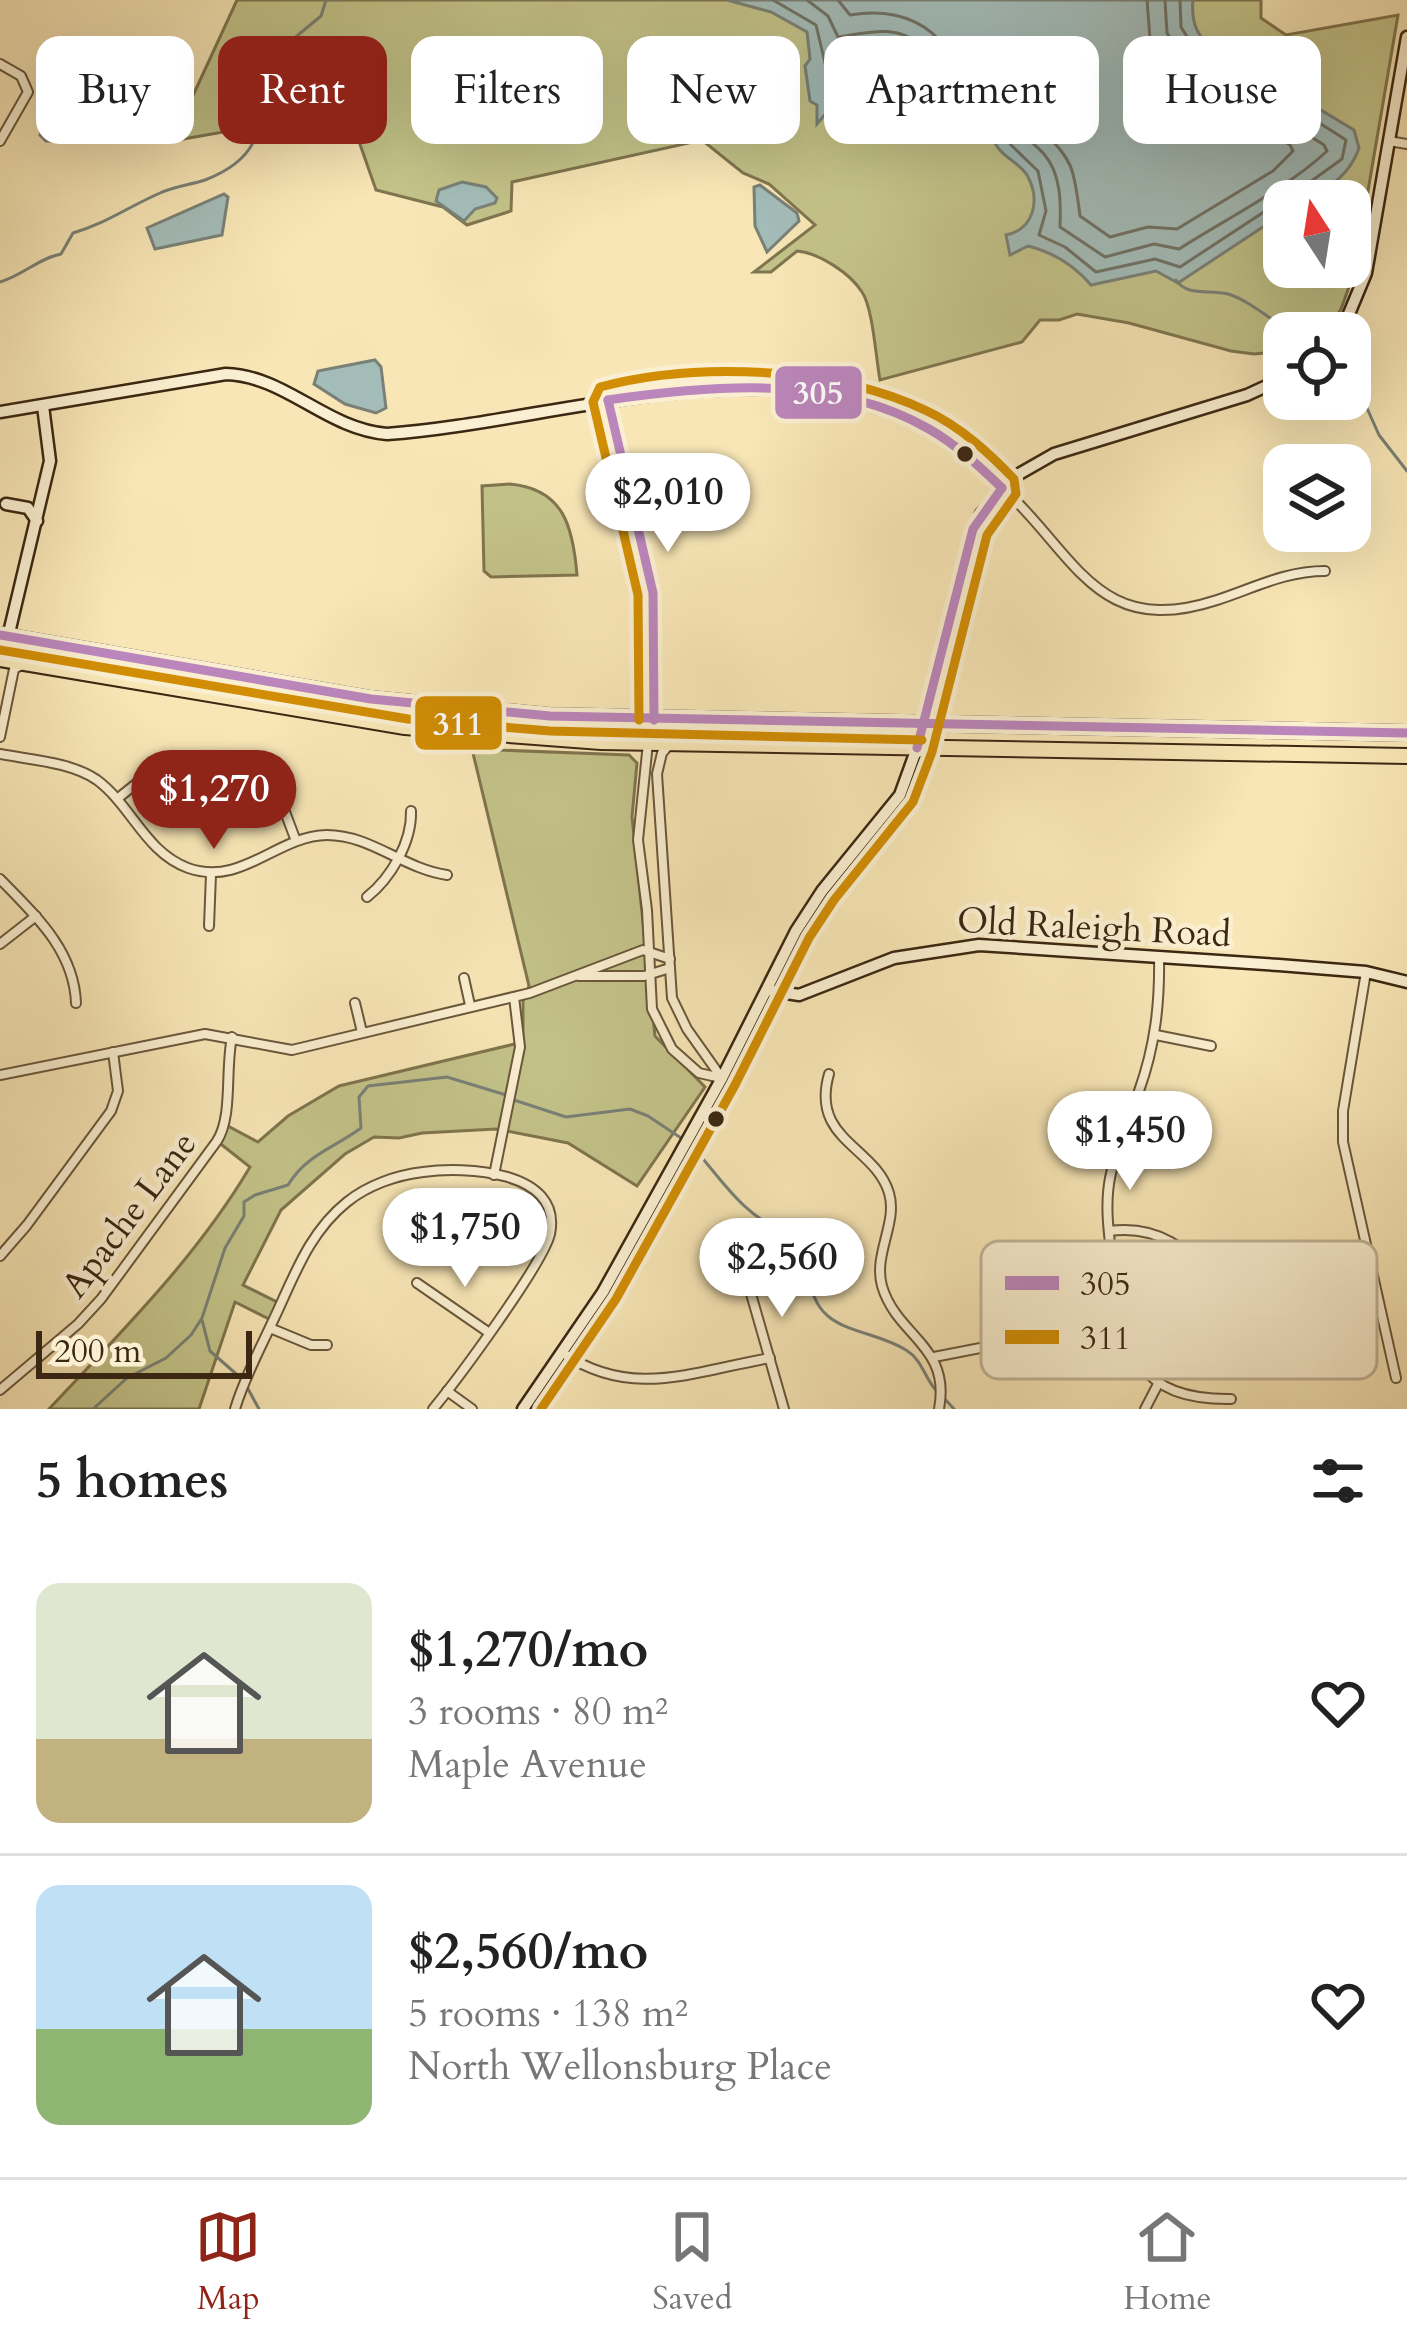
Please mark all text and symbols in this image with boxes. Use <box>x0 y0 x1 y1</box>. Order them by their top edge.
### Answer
chip: Buy <box>36 36 194 144</box>
chip: Rent <box>218 36 387 144</box>
chip: Filters <box>411 36 603 144</box>
chip: New <box>627 36 800 144</box>
chip: Apartment <box>824 36 1099 144</box>
chip: House <box>1123 36 1321 144</box>
north arrow <box>1263 180 1371 288</box>
map controls <box>1263 180 1371 552</box>
button: locate <box>1263 312 1371 420</box>
line badge: 305 <box>773 364 864 421</box>
text: 305 <box>793 371 843 416</box>
unlabelled marker <box>954 443 976 465</box>
button: layers <box>1263 444 1371 552</box>
pin: $2,010 <box>570 453 766 555</box>
text: $2,010 <box>612 465 724 518</box>
line badge: 311 <box>413 694 504 752</box>
text: 311 <box>433 702 483 747</box>
pin: $1,270 <box>116 750 312 852</box>
text: $1,270 <box>158 762 270 815</box>
street label: Old Raleigh Road <box>956 896 1232 959</box>
pin: $1,450 <box>1032 1091 1228 1193</box>
text: $1,450 <box>1074 1103 1186 1156</box>
unlabelled marker <box>705 1108 727 1130</box>
street label: Apache Lane <box>50 1122 208 1308</box>
pin: $1,750 <box>367 1188 563 1290</box>
text: $1,750 <box>409 1200 521 1253</box>
pin: $2,560 <box>684 1218 880 1320</box>
text: $2,560 <box>726 1230 838 1283</box>
legend <box>981 1241 1377 1379</box>
text: 305 <box>1080 1262 1131 1307</box>
text: 311 <box>1080 1316 1131 1361</box>
scale bar <box>36 1325 252 1378</box>
text: 200 m <box>54 1329 141 1374</box>
text: 5 homes <box>36 1446 228 1516</box>
icon: filters <box>1305 1448 1371 1514</box>
text: $1,270/mo <box>408 1615 648 1685</box>
icon: home <box>132 1631 276 1775</box>
icon: heart <box>1305 1670 1371 1736</box>
text: 3 rooms · 80 m² <box>408 1685 668 1738</box>
text: Maple Avenue <box>408 1738 647 1791</box>
text: $2,560/mo <box>408 1917 648 1987</box>
icon: home <box>132 1933 276 2077</box>
icon: heart <box>1305 1972 1371 2038</box>
text: 5 rooms · 138 m² <box>408 1987 688 2040</box>
text: North Wellonsburg Place <box>408 2040 832 2093</box>
tab: Map <box>195 2204 261 2321</box>
tab: Saved <box>652 2204 732 2321</box>
tab: Home <box>1123 2204 1212 2321</box>

